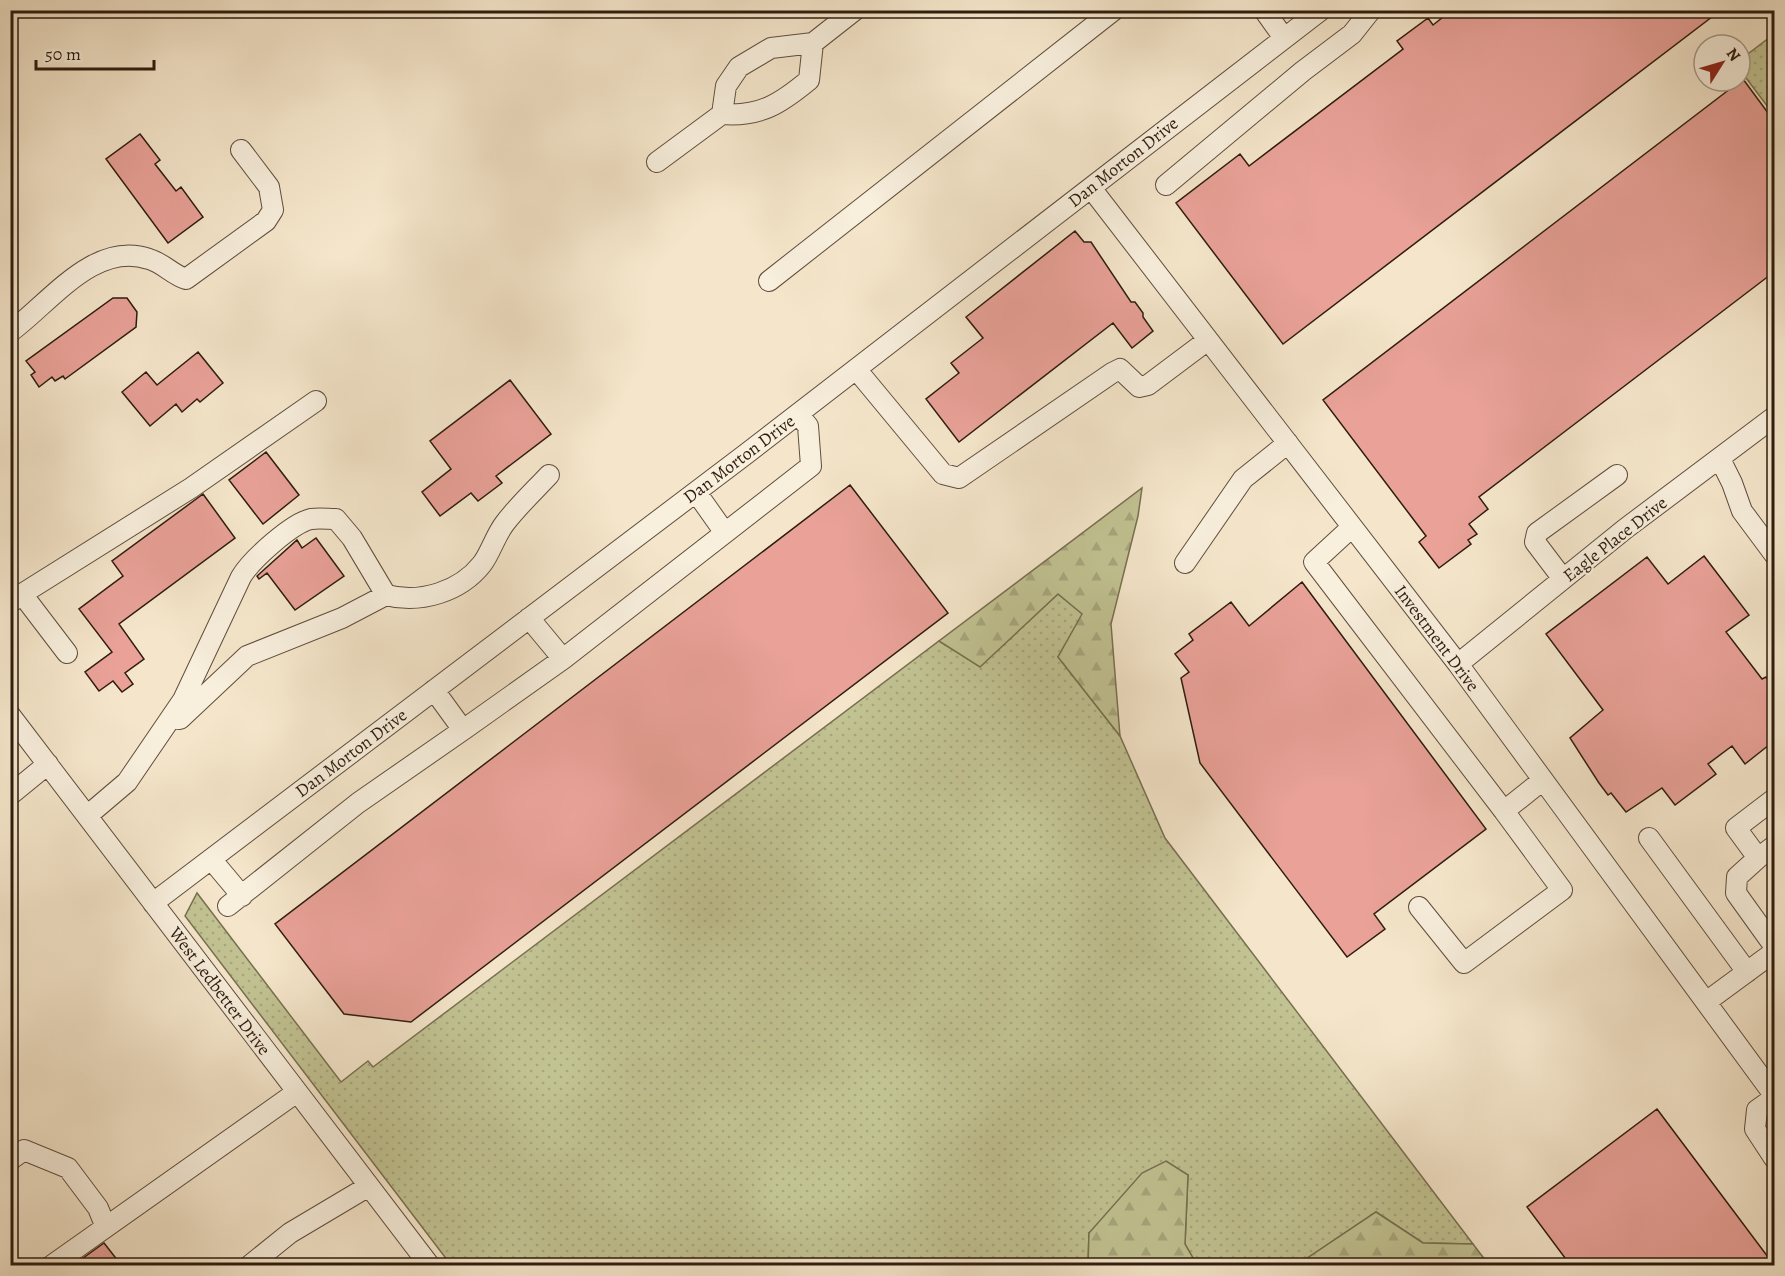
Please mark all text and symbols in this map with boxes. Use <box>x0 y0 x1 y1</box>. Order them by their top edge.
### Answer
scale bar <box>36 33 154 71</box>
north arrow <box>1692 33 1752 93</box>
text: 50 m <box>45 42 81 66</box>
text: N <box>1721 43 1746 66</box>
street label: Dan Morton Drive <box>1063 111 1183 213</box>
street label: Dan Morton Drive <box>678 409 800 509</box>
street label: Eagle Place Drive <box>1558 491 1672 587</box>
street label: Investment Drive <box>1389 580 1485 696</box>
street label: Dan Morton Drive <box>290 703 412 803</box>
street label: West Ledbetter Drive <box>163 921 276 1060</box>

